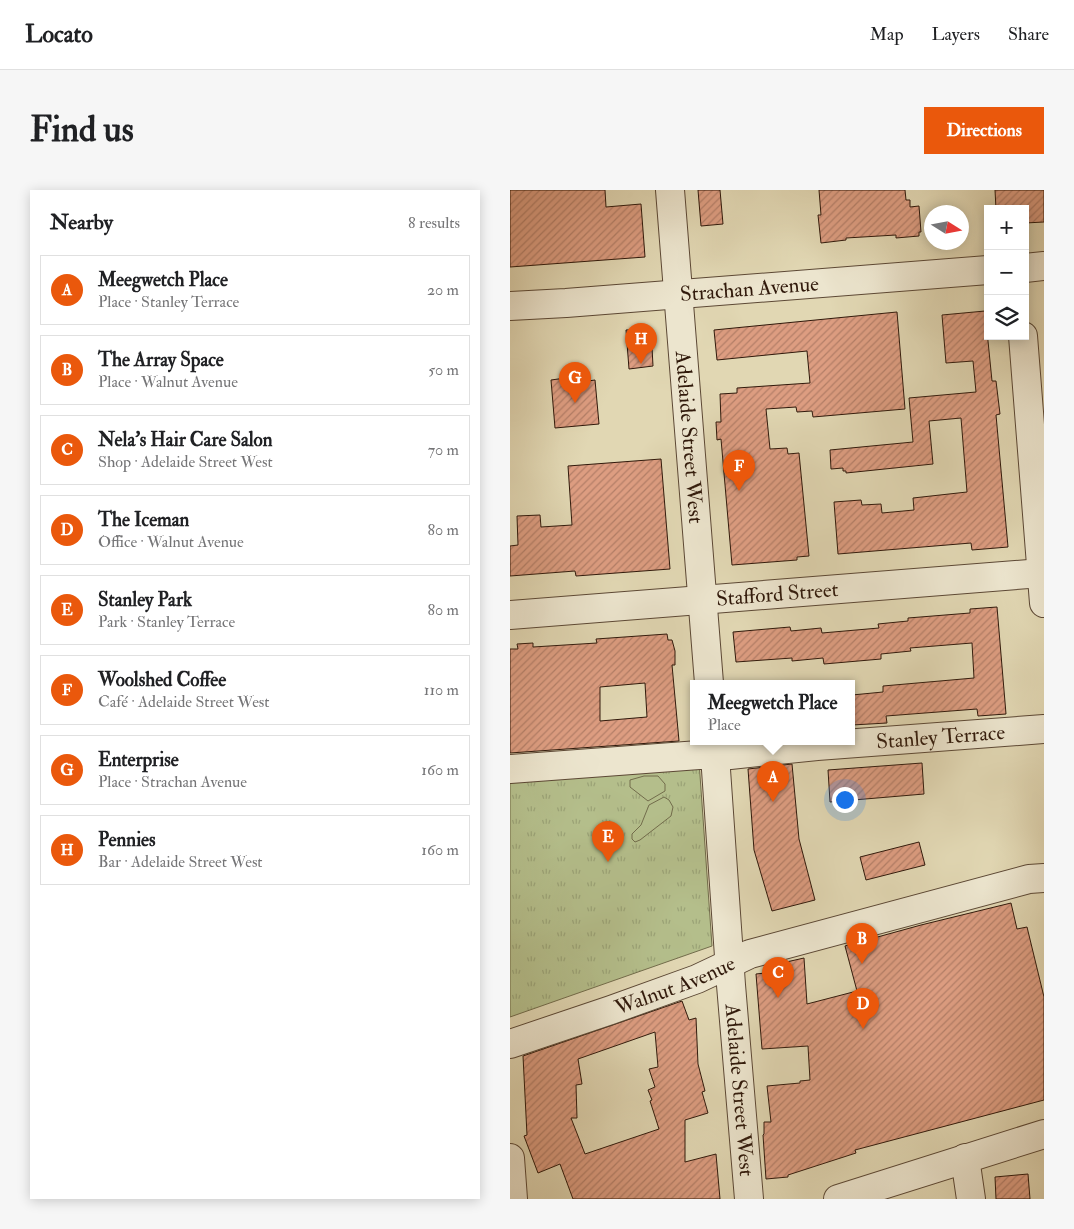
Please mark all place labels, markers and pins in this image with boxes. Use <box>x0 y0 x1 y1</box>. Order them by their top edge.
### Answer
pin: H <box>625 323 657 364</box>
pin: G <box>559 362 591 403</box>
pin: F <box>723 450 755 491</box>
pin: A <box>757 761 789 802</box>
pin: E <box>592 821 624 862</box>
pin: B <box>846 923 878 964</box>
pin: C <box>762 957 794 998</box>
pin: D <box>847 988 879 1029</box>

